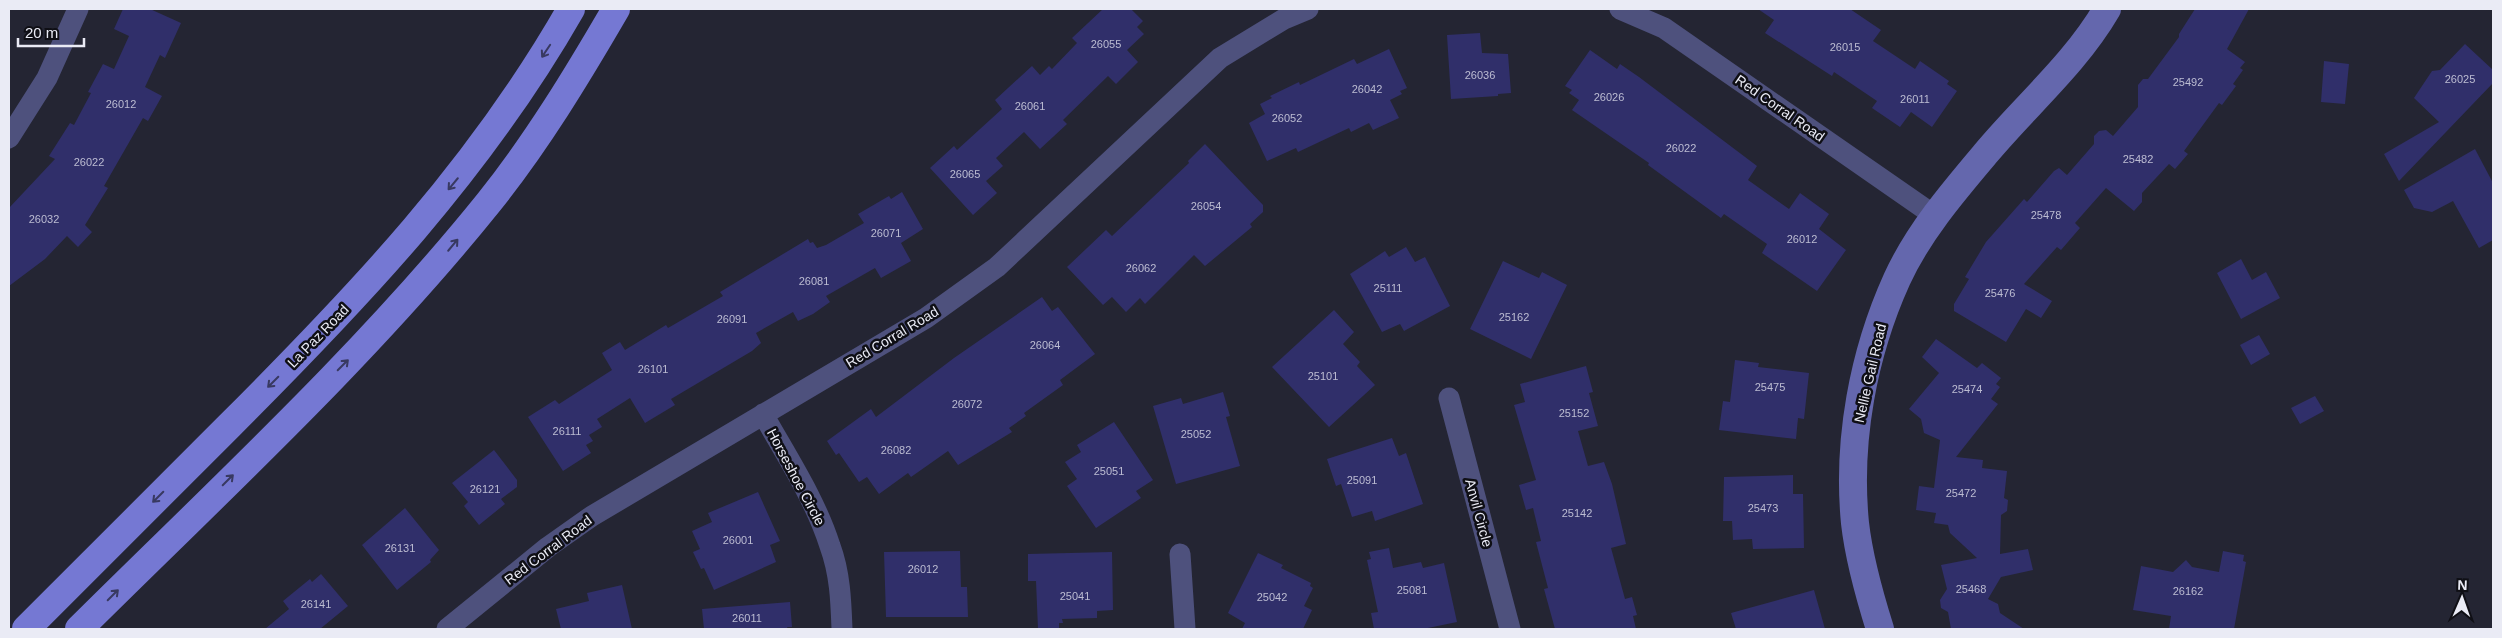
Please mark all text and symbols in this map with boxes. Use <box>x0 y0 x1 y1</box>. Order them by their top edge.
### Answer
scale bar <box>18 15 84 47</box>
text: 20 m <box>25 24 58 41</box>
house number: 26055 <box>1091 38 1121 50</box>
house number: 26015 <box>1830 41 1860 53</box>
one-way arrow <box>541 43 551 57</box>
house number: 26036 <box>1465 69 1495 81</box>
street label: Red Corral Road <box>1732 71 1828 145</box>
house number: 26025 <box>2445 73 2475 85</box>
house number: 25492 <box>2173 76 2203 88</box>
house number: 26042 <box>1352 83 1382 95</box>
house number: 26026 <box>1594 91 1624 103</box>
house number: 26011 <box>1900 93 1930 105</box>
house number: 26012 <box>106 98 136 110</box>
house number: 26061 <box>1015 100 1045 112</box>
house number: 26052 <box>1272 112 1302 124</box>
house number: 26022 <box>1666 142 1696 154</box>
house number: 25482 <box>2123 153 2153 165</box>
house number: 26022 <box>74 156 104 168</box>
house number: 26065 <box>950 168 980 180</box>
one-way arrow <box>447 177 459 190</box>
house number: 26054 <box>1191 200 1221 212</box>
house number: 25478 <box>2031 209 2061 221</box>
house number: 26032 <box>29 213 59 225</box>
house number: 26071 <box>871 227 901 239</box>
house number: 26012 <box>1787 233 1817 245</box>
one-way arrow <box>447 239 458 252</box>
house number: 26062 <box>1126 262 1156 274</box>
house number: 26081 <box>799 275 829 287</box>
house number: 25111 <box>1374 282 1402 294</box>
house number: 25476 <box>1985 287 2015 299</box>
street label: La Paz Road <box>284 301 352 371</box>
street label: Red Corral Road <box>843 303 941 371</box>
house number: 25162 <box>1499 311 1529 323</box>
house number: 26091 <box>717 313 747 325</box>
street label: Nellie Gail Road <box>1851 322 1889 424</box>
house number: 26064 <box>1030 339 1060 351</box>
one-way arrow <box>337 359 349 371</box>
house number: 26101 <box>638 363 668 375</box>
house number: 25101 <box>1308 370 1338 382</box>
one-way arrow <box>268 375 280 387</box>
house number: 25475 <box>1755 381 1785 393</box>
house number: 25474 <box>1952 383 1982 395</box>
house number: 26072 <box>952 398 982 410</box>
house number: 25152 <box>1559 407 1589 419</box>
house number: 26111 <box>553 425 581 437</box>
street label: Horseshoe Circle <box>764 426 828 528</box>
house number: 25052 <box>1181 428 1211 440</box>
house number: 26082 <box>881 444 911 456</box>
house number: 25051 <box>1094 465 1124 477</box>
one-way arrow <box>222 474 234 486</box>
house number: 25091 <box>1347 474 1377 486</box>
street label: Anvil Circle <box>1462 477 1496 549</box>
house number: 26121 <box>470 483 500 495</box>
house number: 25472 <box>1946 487 1976 499</box>
one-way arrow <box>153 490 165 502</box>
house number: 25473 <box>1748 502 1778 514</box>
house number: 25142 <box>1562 507 1592 519</box>
street label: Red Corral Road <box>501 512 595 588</box>
house number: 26001 <box>723 534 753 546</box>
house number: 26131 <box>385 542 415 554</box>
house number: 26012 <box>908 563 938 575</box>
north arrow <box>2437 573 2487 623</box>
text: N <box>2457 577 2468 593</box>
house number: 25468 <box>1956 583 1986 595</box>
house number: 25081 <box>1397 584 1427 596</box>
house number: 26162 <box>2173 585 2203 597</box>
one-way arrow <box>107 589 119 601</box>
house number: 25041 <box>1060 590 1090 602</box>
house number: 25042 <box>1257 591 1287 603</box>
house number: 26141 <box>301 598 331 610</box>
house number: 26011 <box>732 612 762 624</box>

